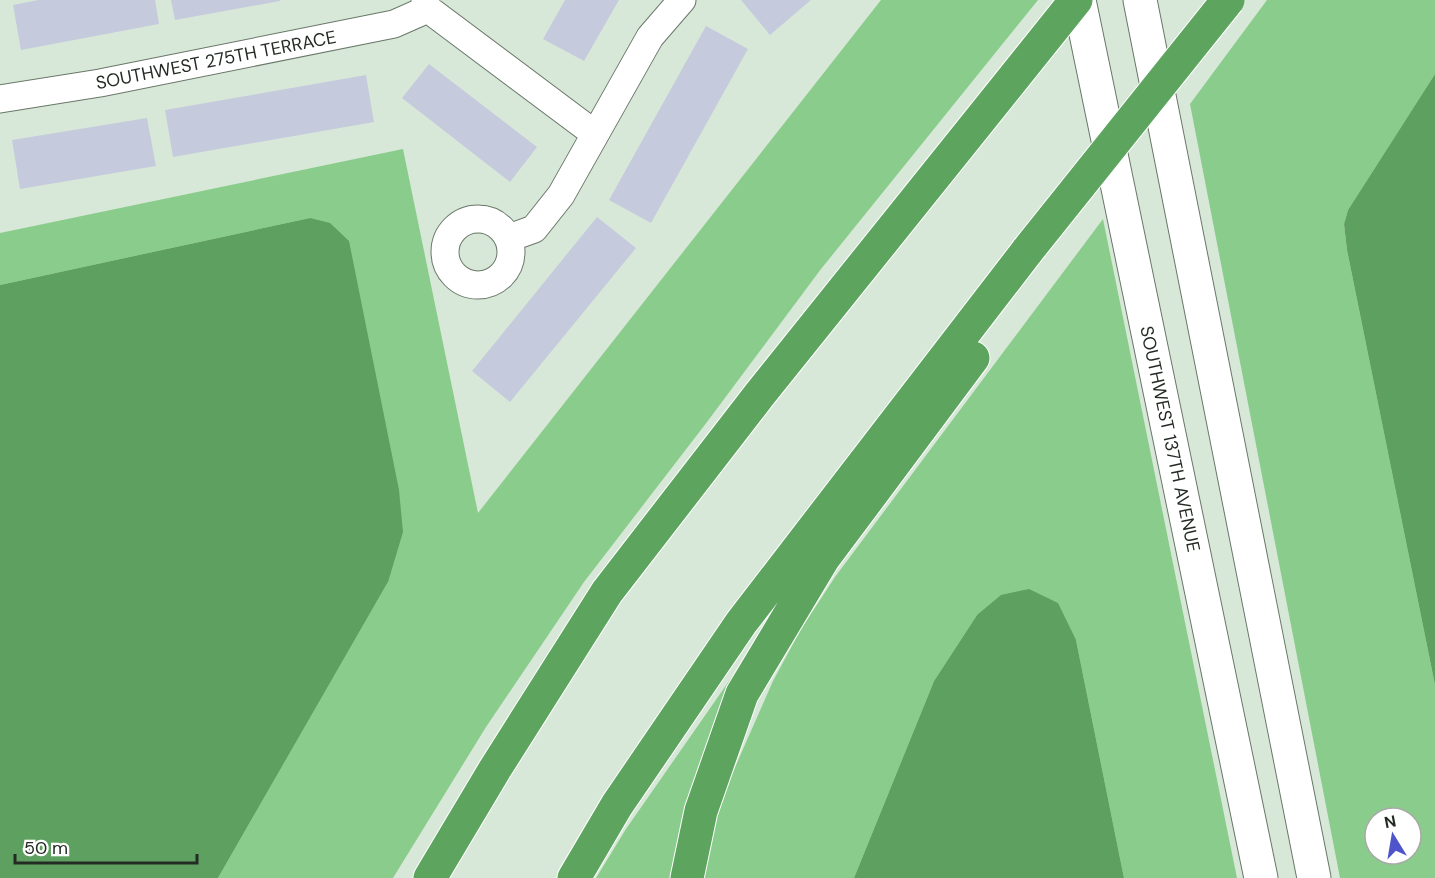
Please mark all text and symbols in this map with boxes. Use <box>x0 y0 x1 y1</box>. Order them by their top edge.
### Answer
street label: SOUTHWEST 275TH TERRACE <box>94 25 338 95</box>
street label: SOUTHWEST 137TH AVENUE <box>1134 324 1206 554</box>
north arrow <box>1363 806 1423 866</box>
text: N <box>1383 810 1398 833</box>
scale bar <box>15 827 196 865</box>
text: 50 m <box>24 836 68 860</box>

